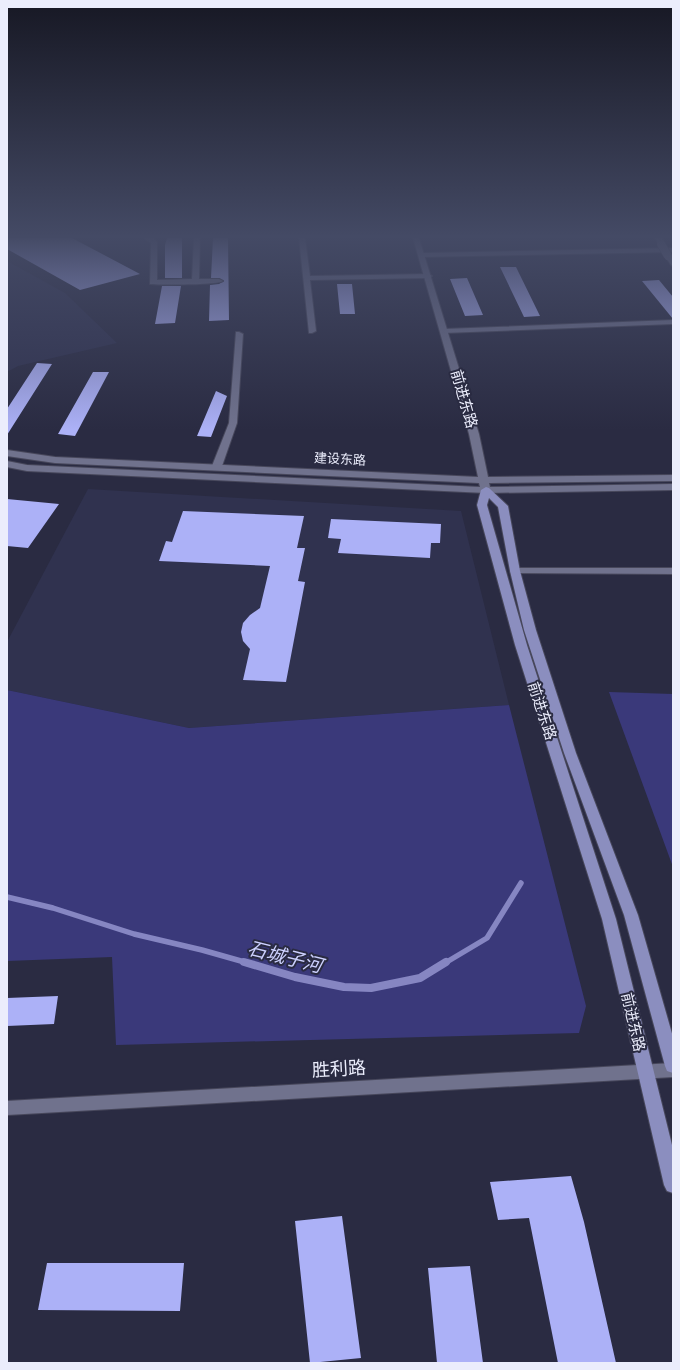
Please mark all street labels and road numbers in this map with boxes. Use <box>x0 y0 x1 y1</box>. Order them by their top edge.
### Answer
street label: 前进东路 <box>447 368 481 430</box>
street label: 建设东路 <box>314 450 366 468</box>
street label: 前进东路 <box>524 680 560 742</box>
street label: 前进东路 <box>617 991 649 1053</box>
street label: 胜利路 <box>311 1057 367 1081</box>

